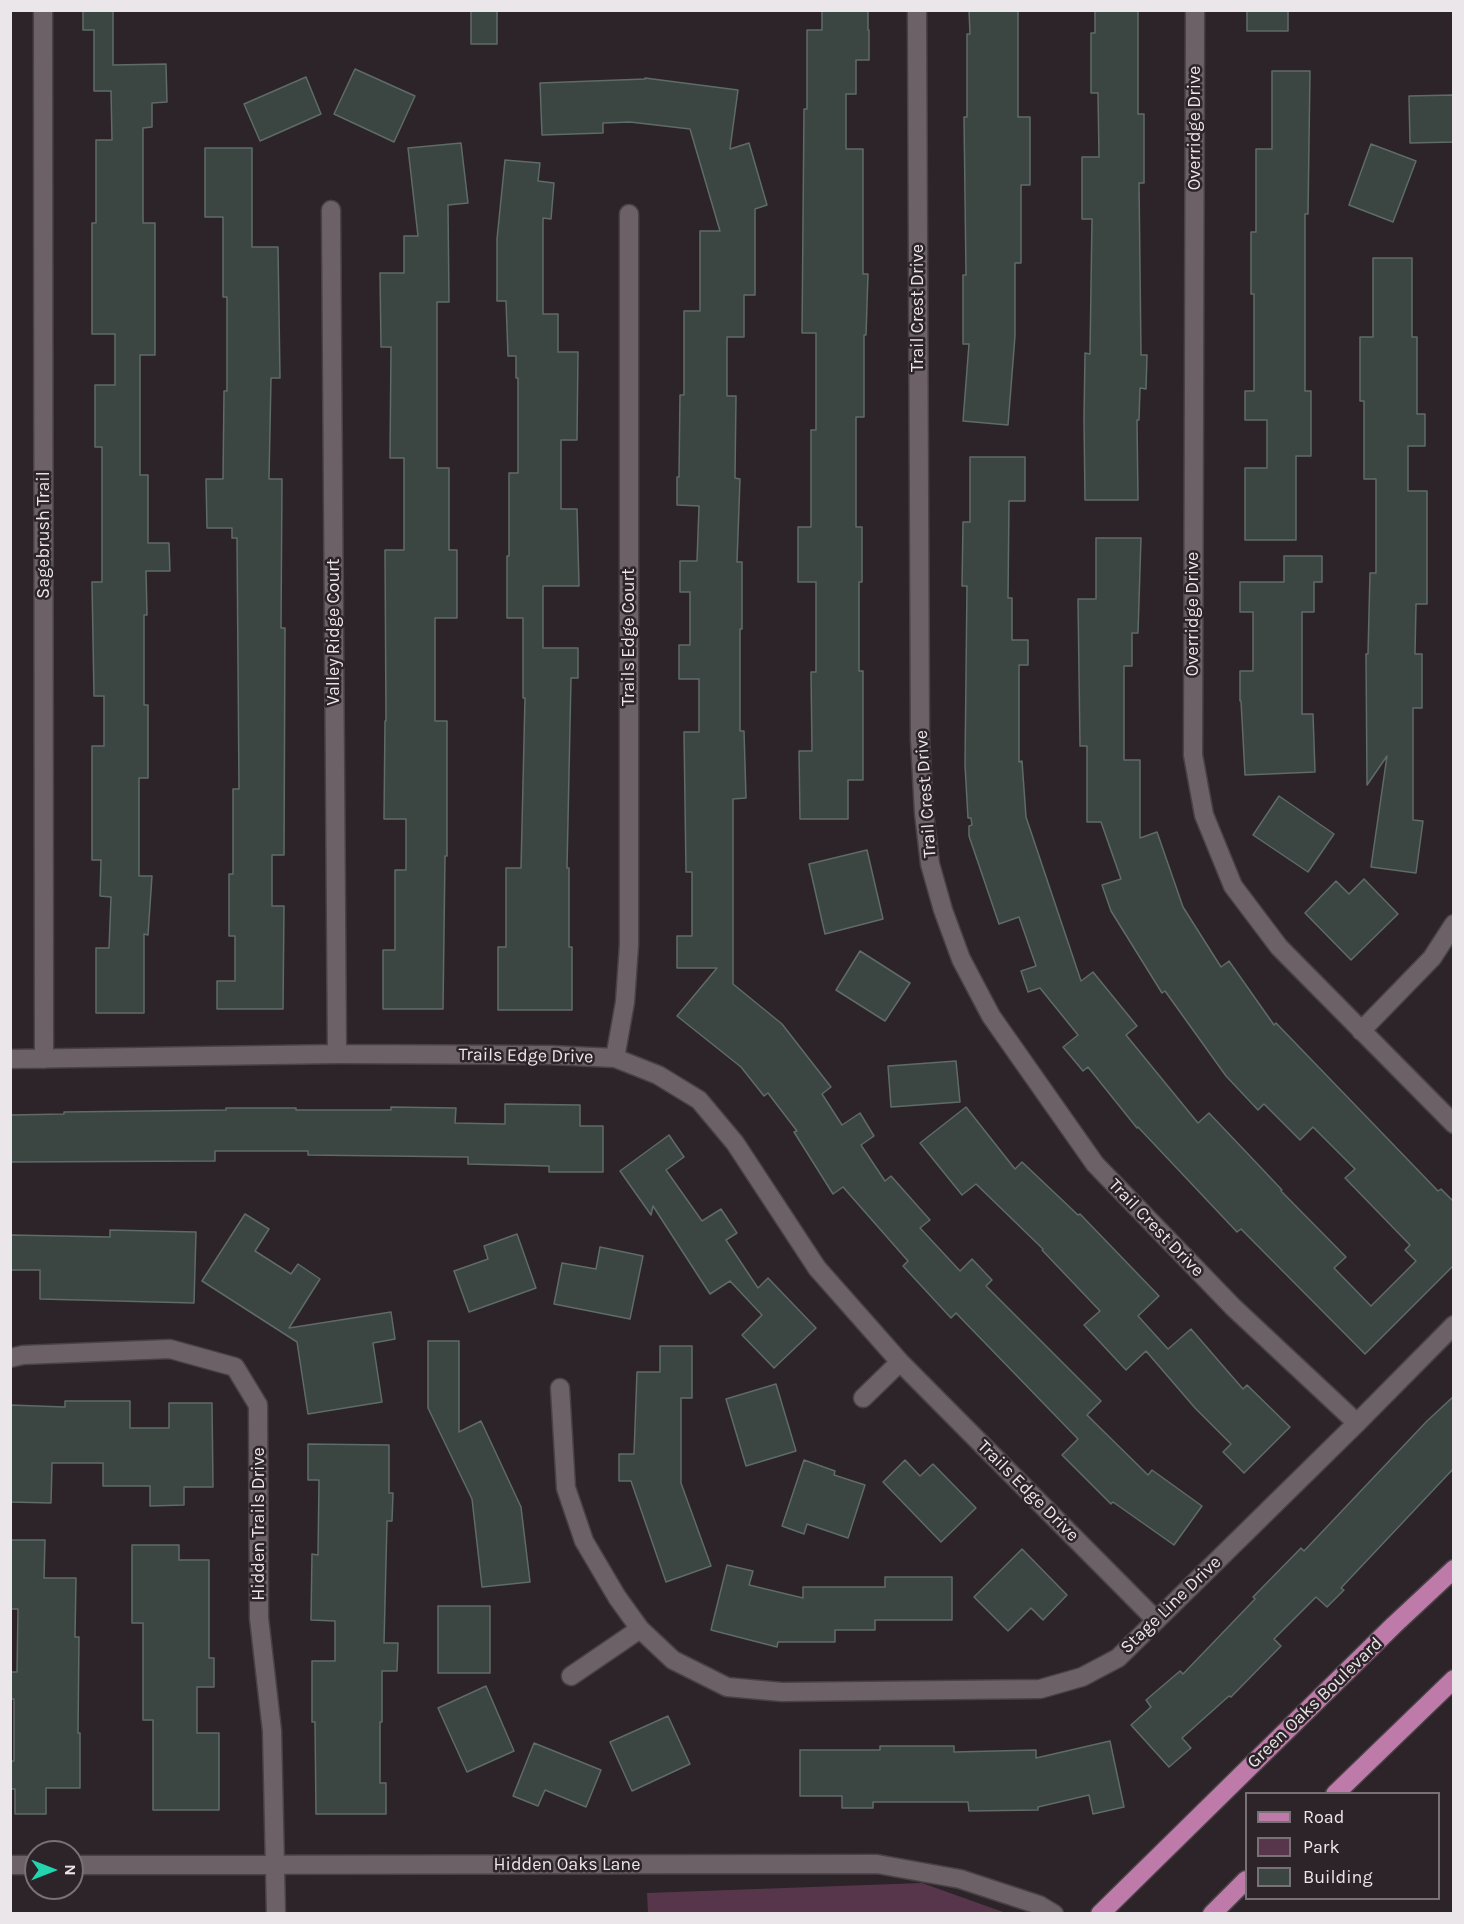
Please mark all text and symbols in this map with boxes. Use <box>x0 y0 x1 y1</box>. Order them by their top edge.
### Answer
street label: Overridge Drive <box>1184 66 1206 190</box>
street label: Trail Crest Drive <box>907 244 929 372</box>
street label: Sagebrush Trail <box>33 471 55 599</box>
street label: Overridge Drive <box>1182 552 1204 676</box>
street label: Valley Ridge Court <box>323 558 345 706</box>
street label: Trails Edge Court <box>618 568 640 706</box>
street label: Trail Crest Drive <box>911 729 941 859</box>
street label: Trails Edge Drive <box>458 1044 594 1068</box>
street label: Trail Crest Drive <box>1104 1174 1208 1282</box>
street label: Trails Edge Drive <box>973 1436 1083 1546</box>
street label: Hidden Trails Drive <box>248 1447 270 1601</box>
street label: Stage Line Drive <box>1116 1552 1226 1658</box>
street label: Green Oaks Boulevard <box>1243 1633 1387 1773</box>
legend <box>1245 1792 1440 1900</box>
text: Road <box>1303 1806 1344 1828</box>
text: Park <box>1303 1836 1340 1858</box>
north arrow <box>24 1840 84 1900</box>
street label: Hidden Oaks Lane <box>494 1854 640 1876</box>
text: N <box>61 1864 80 1876</box>
text: Building <box>1303 1866 1373 1888</box>

